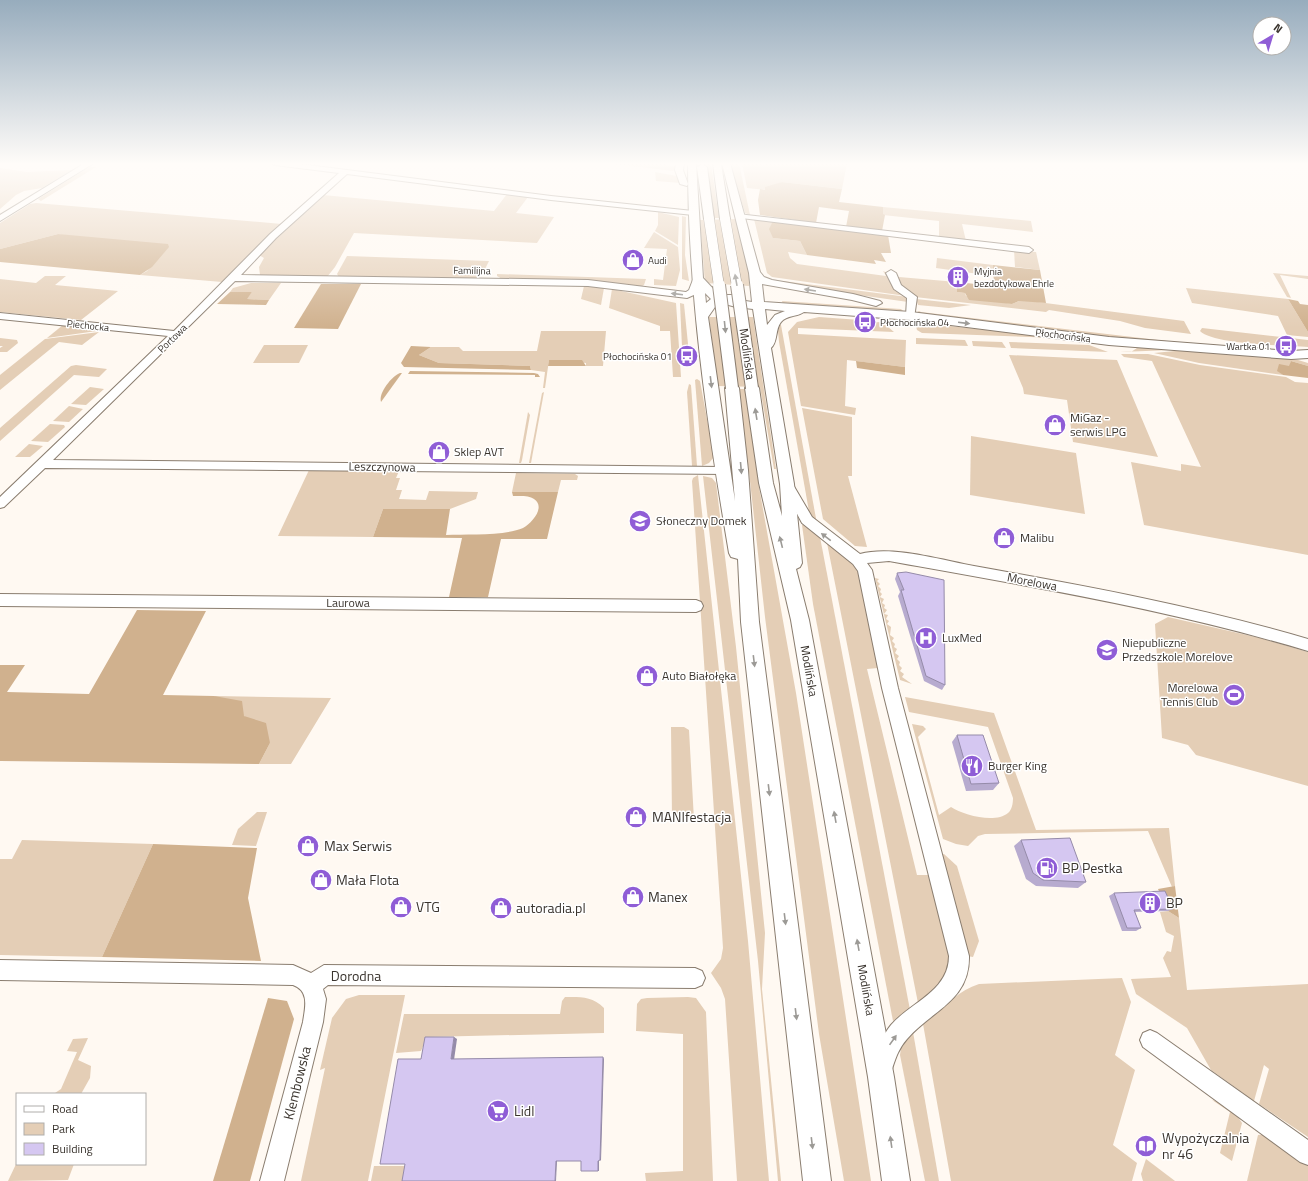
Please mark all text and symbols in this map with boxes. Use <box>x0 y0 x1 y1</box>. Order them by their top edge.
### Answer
north arrow <box>1252 16 1292 56</box>
text: N <box>1270 19 1286 37</box>
shop icon: Audi <box>620 247 646 273</box>
place label: Audi <box>648 253 667 268</box>
street label: Familijna <box>453 263 491 278</box>
building icon: Myjnia bezdotykowa Ehrle <box>945 264 971 290</box>
place label: Myjnia bezdotykowa Ehrle <box>974 264 1054 291</box>
one-way arrow <box>733 274 739 287</box>
one-way arrow <box>804 287 817 293</box>
one-way arrow <box>671 291 683 297</box>
bus stop icon: Płochocińska 04 <box>852 309 878 335</box>
place label: Płochocińska 04 <box>880 315 949 330</box>
street label: Piechocka <box>66 316 110 335</box>
street label: Portowa <box>154 320 190 356</box>
one-way arrow <box>958 320 970 326</box>
one-way arrow <box>722 321 728 333</box>
street label: Płochocińska <box>1034 325 1091 346</box>
street label: Modlińska <box>734 327 761 381</box>
bus stop icon: Wartka 01 <box>1273 333 1299 359</box>
place label: Wartka 01 <box>1226 339 1270 354</box>
bus stop icon: Płochocińska 01 <box>674 343 700 369</box>
place label: Płochocińska 01 <box>603 349 672 364</box>
one-way arrow <box>708 376 714 388</box>
one-way arrow <box>753 408 759 420</box>
place label: MiGaz - serwis LPG <box>1070 408 1126 441</box>
shop icon: MiGaz - serwis LPG <box>1042 412 1068 438</box>
shop icon: Sklep AVT <box>426 439 452 465</box>
place label: Sklep AVT <box>454 442 505 461</box>
street label: Leszczynowa <box>348 456 416 477</box>
one-way arrow <box>738 462 744 474</box>
school or university icon: Słoneczny Domek <box>627 508 653 534</box>
place label: Słoneczny Domek <box>656 511 747 530</box>
shop icon: Malibu <box>991 525 1017 551</box>
place label: Malibu <box>1020 528 1054 547</box>
one-way arrow <box>821 533 832 541</box>
one-way arrow <box>777 536 783 548</box>
street label: Morelowa <box>1005 567 1059 596</box>
street label: Laurowa <box>326 593 370 612</box>
hospital icon: LuxMed <box>913 625 939 651</box>
place label: LuxMed <box>942 628 982 647</box>
place label: Niepubliczne Przedszkole Morelove <box>1122 633 1233 666</box>
school or university icon: Niepubliczne Przedszkole Morelove <box>1094 637 1120 663</box>
street label: Modlińska <box>796 644 823 698</box>
one-way arrow <box>751 655 757 667</box>
shop icon: Auto Białołęka <box>634 663 660 689</box>
place label: Auto Białołęka <box>662 666 736 685</box>
place label: Morelowa Tennis Club <box>1161 678 1218 711</box>
sports icon: Morelowa Tennis Club <box>1221 682 1247 708</box>
restaurant icon: Burger King <box>959 753 985 779</box>
place label: Burger King <box>988 756 1047 775</box>
one-way arrow <box>766 784 773 796</box>
shop icon: MANIfestacja <box>623 804 649 830</box>
place label: MANIfestacja <box>652 806 731 827</box>
one-way arrow <box>832 811 838 823</box>
shop icon: Max Serwis <box>295 833 321 859</box>
place label: Max Serwis <box>324 835 392 856</box>
fuel station icon: BP Pestka <box>1034 855 1060 881</box>
place label: BP Pestka <box>1062 857 1122 878</box>
shop icon: Mała Flota <box>308 867 334 893</box>
place label: Mała Flota <box>336 869 399 890</box>
shop icon: Manex <box>620 884 646 910</box>
place label: Manex <box>648 886 688 907</box>
building icon: BP <box>1137 890 1163 916</box>
place label: BP <box>1166 892 1183 913</box>
shop icon: VTG <box>388 894 414 920</box>
shop icon: autoradia.pl <box>488 895 514 921</box>
place label: VTG <box>416 896 440 917</box>
place label: autoradia.pl <box>516 897 586 918</box>
one-way arrow <box>782 913 788 925</box>
one-way arrow <box>854 939 860 951</box>
street label: Modlińska <box>853 963 880 1017</box>
street label: Dorodna <box>331 965 381 986</box>
one-way arrow <box>793 1008 799 1020</box>
one-way arrow <box>889 1035 897 1045</box>
street label: Klembowska <box>277 1044 316 1122</box>
legend <box>16 1093 146 1165</box>
supermarket icon: Lidl <box>485 1098 511 1124</box>
text: Road <box>52 1099 78 1118</box>
place label: Lidl <box>514 1100 534 1121</box>
text: Park <box>52 1119 75 1138</box>
place label: Wypożyczalnia nr 46 <box>1162 1127 1249 1164</box>
library icon: Wypożyczalnia nr 46 <box>1133 1133 1159 1159</box>
one-way arrow <box>888 1136 894 1149</box>
one-way arrow <box>809 1137 815 1149</box>
text: Building <box>52 1139 93 1158</box>

